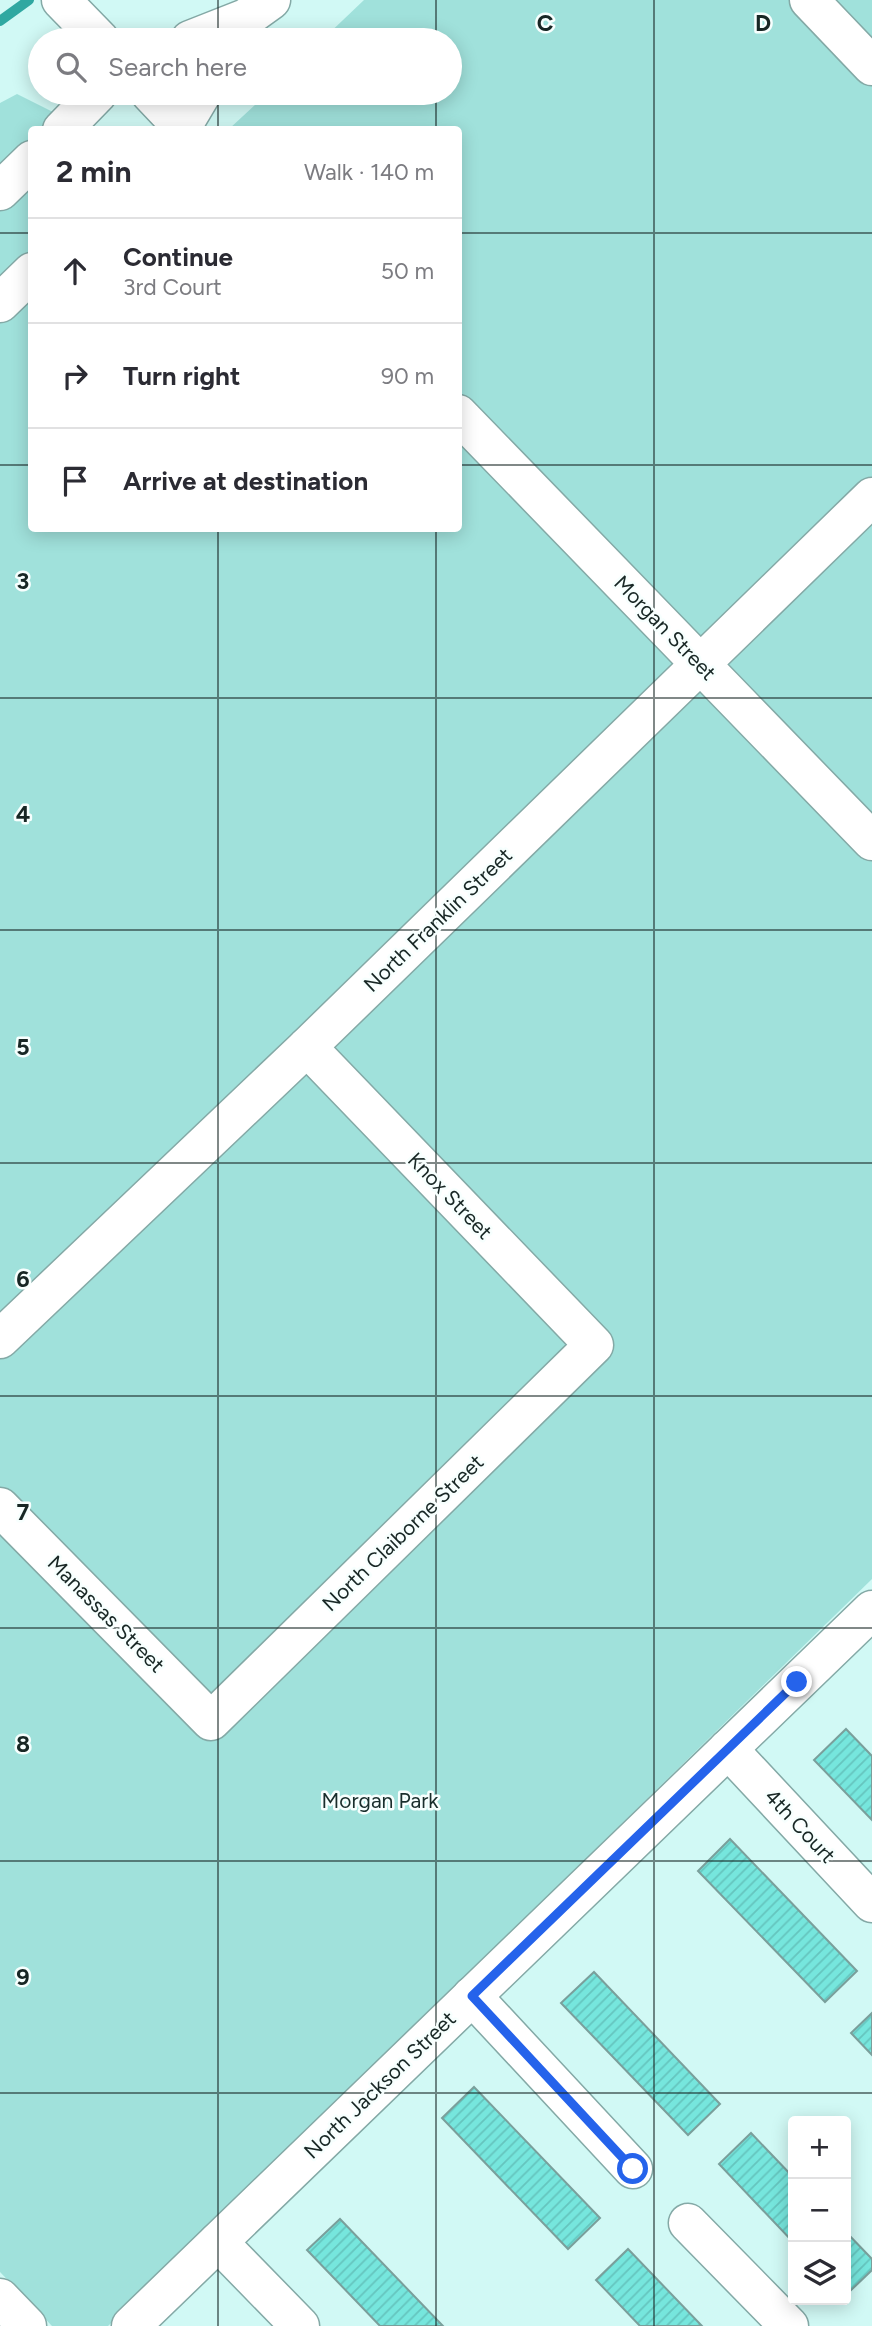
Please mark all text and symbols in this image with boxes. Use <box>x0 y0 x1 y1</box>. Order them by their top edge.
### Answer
text: C <box>537 9 554 37</box>
text: D <box>755 9 771 37</box>
search box <box>28 28 462 105</box>
icon: search <box>52 48 90 86</box>
text: Search here <box>108 51 247 83</box>
text: 2 min <box>56 153 132 190</box>
text: Walk · 140 m <box>304 158 434 186</box>
text: Continue <box>123 241 233 273</box>
icon: ahead <box>56 252 94 290</box>
text: 50 m <box>381 257 434 285</box>
text: 3rd Court <box>123 273 222 301</box>
icon: right <box>56 357 94 395</box>
text: Turn right <box>123 360 240 392</box>
text: 90 m <box>381 362 434 390</box>
icon: arrive <box>56 462 94 500</box>
text: Arrive at destination <box>123 465 368 497</box>
text: 3 <box>17 567 29 595</box>
street label: Morgan Street <box>609 570 722 685</box>
text: 4 <box>16 800 30 828</box>
street label: North Franklin Street <box>358 842 517 997</box>
text: 5 <box>16 1033 30 1061</box>
street label: Knox Street <box>403 1147 498 1244</box>
text: 6 <box>16 1265 30 1293</box>
street label: North Claiborne Street <box>317 1449 489 1616</box>
text: 7 <box>17 1498 30 1526</box>
street label: Manassas Street <box>43 1550 170 1677</box>
route end <box>781 1666 812 1697</box>
text: 8 <box>16 1730 30 1758</box>
street label: 4th Court <box>760 1784 841 1868</box>
park label: Morgan Park <box>322 1788 439 1813</box>
text: 9 <box>16 1963 30 1991</box>
street label: North Jackson Street <box>299 2006 461 2163</box>
map controls <box>788 2116 851 2305</box>
button: + <box>788 2116 851 2179</box>
route start <box>617 2153 648 2184</box>
button: − <box>788 2179 851 2242</box>
button: layers <box>788 2242 851 2305</box>

